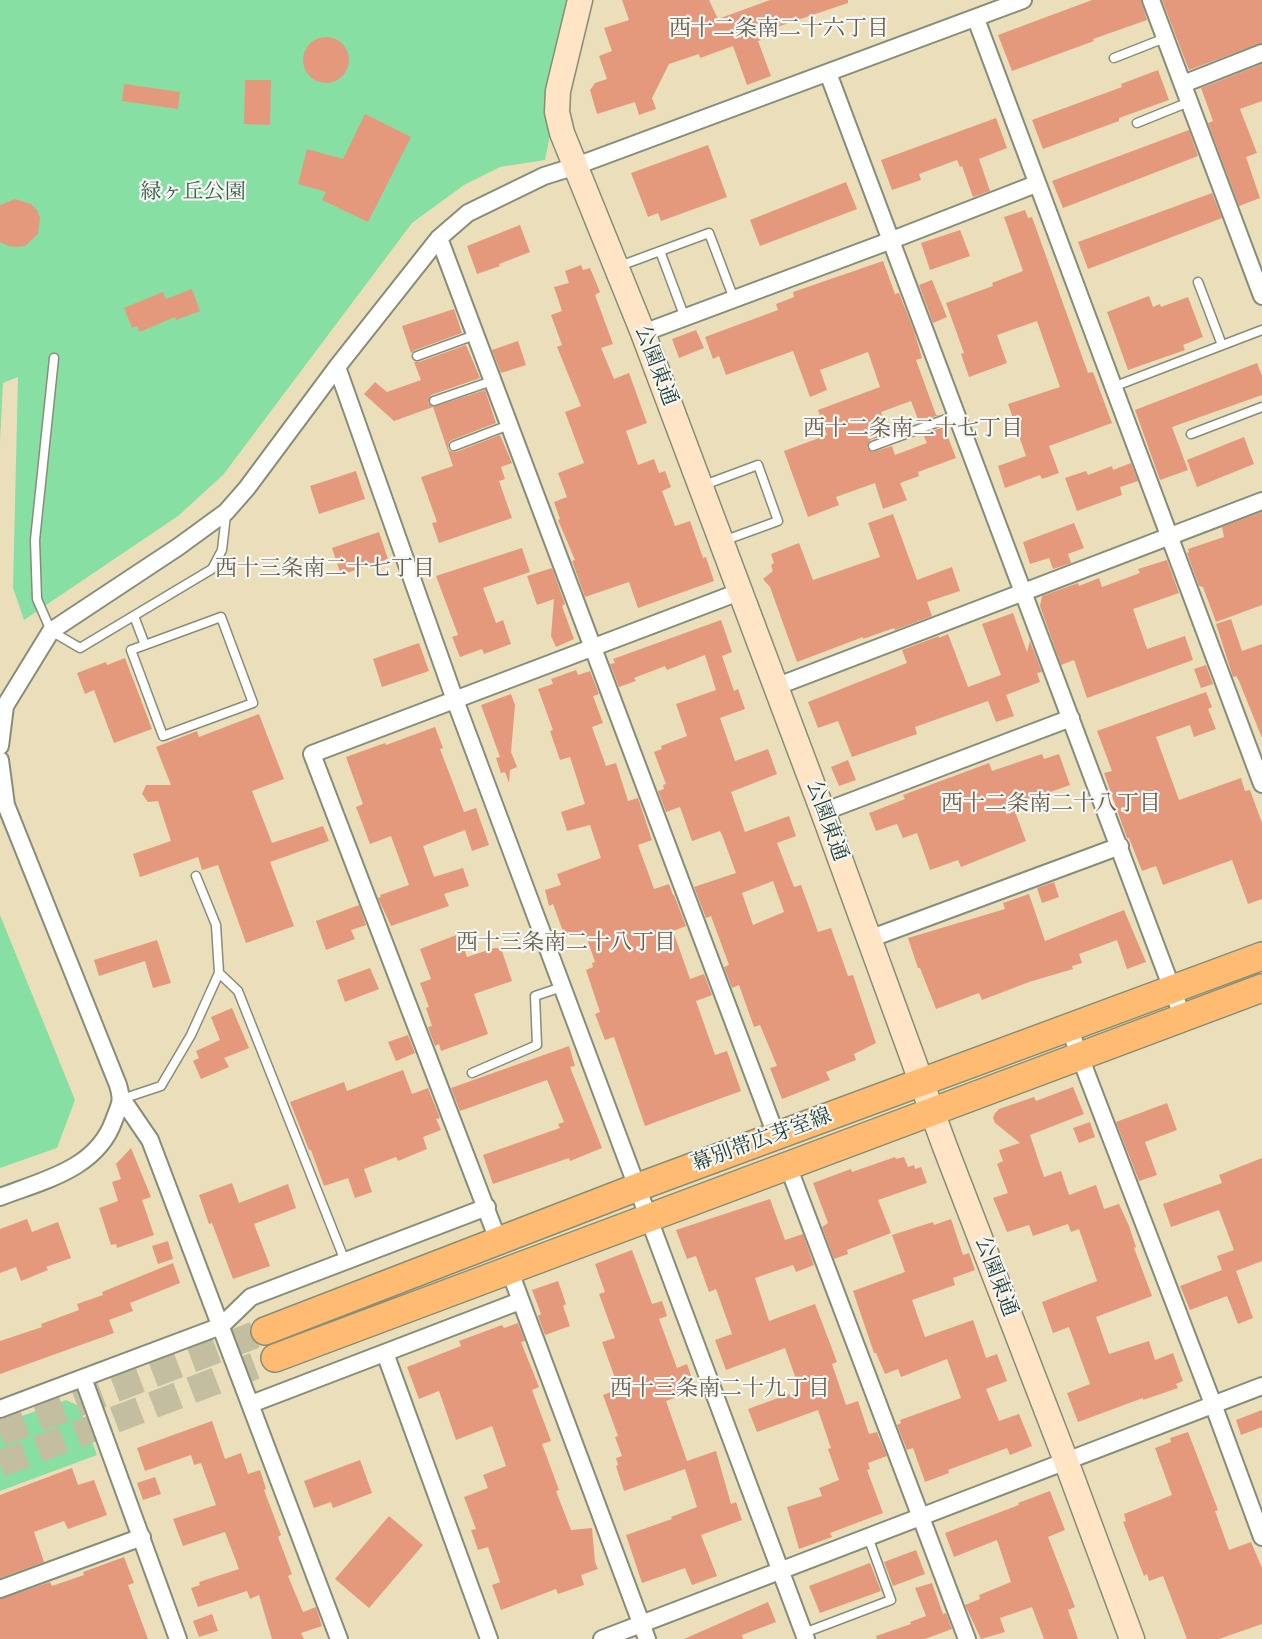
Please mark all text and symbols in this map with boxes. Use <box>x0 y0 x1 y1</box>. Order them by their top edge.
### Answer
district label: 西十二条南二十六丁目 <box>669 17 889 43</box>
park label: 緑ヶ丘公園 <box>141 180 245 206</box>
street label: 公園東通 <box>628 322 682 410</box>
district label: 西十二条南二十七丁目 <box>803 417 1023 443</box>
district label: 西十三条南二十七丁目 <box>215 557 435 583</box>
street label: 公園東通 <box>800 777 852 865</box>
district label: 西十二条南二十八丁目 <box>941 792 1161 818</box>
district label: 西十三条南二十八丁目 <box>456 931 676 957</box>
street label: 幕別帯広芽室線 <box>689 1104 835 1178</box>
street label: 公園東通 <box>968 1233 1022 1321</box>
district label: 西十三条南二十九丁目 <box>610 1377 830 1403</box>

